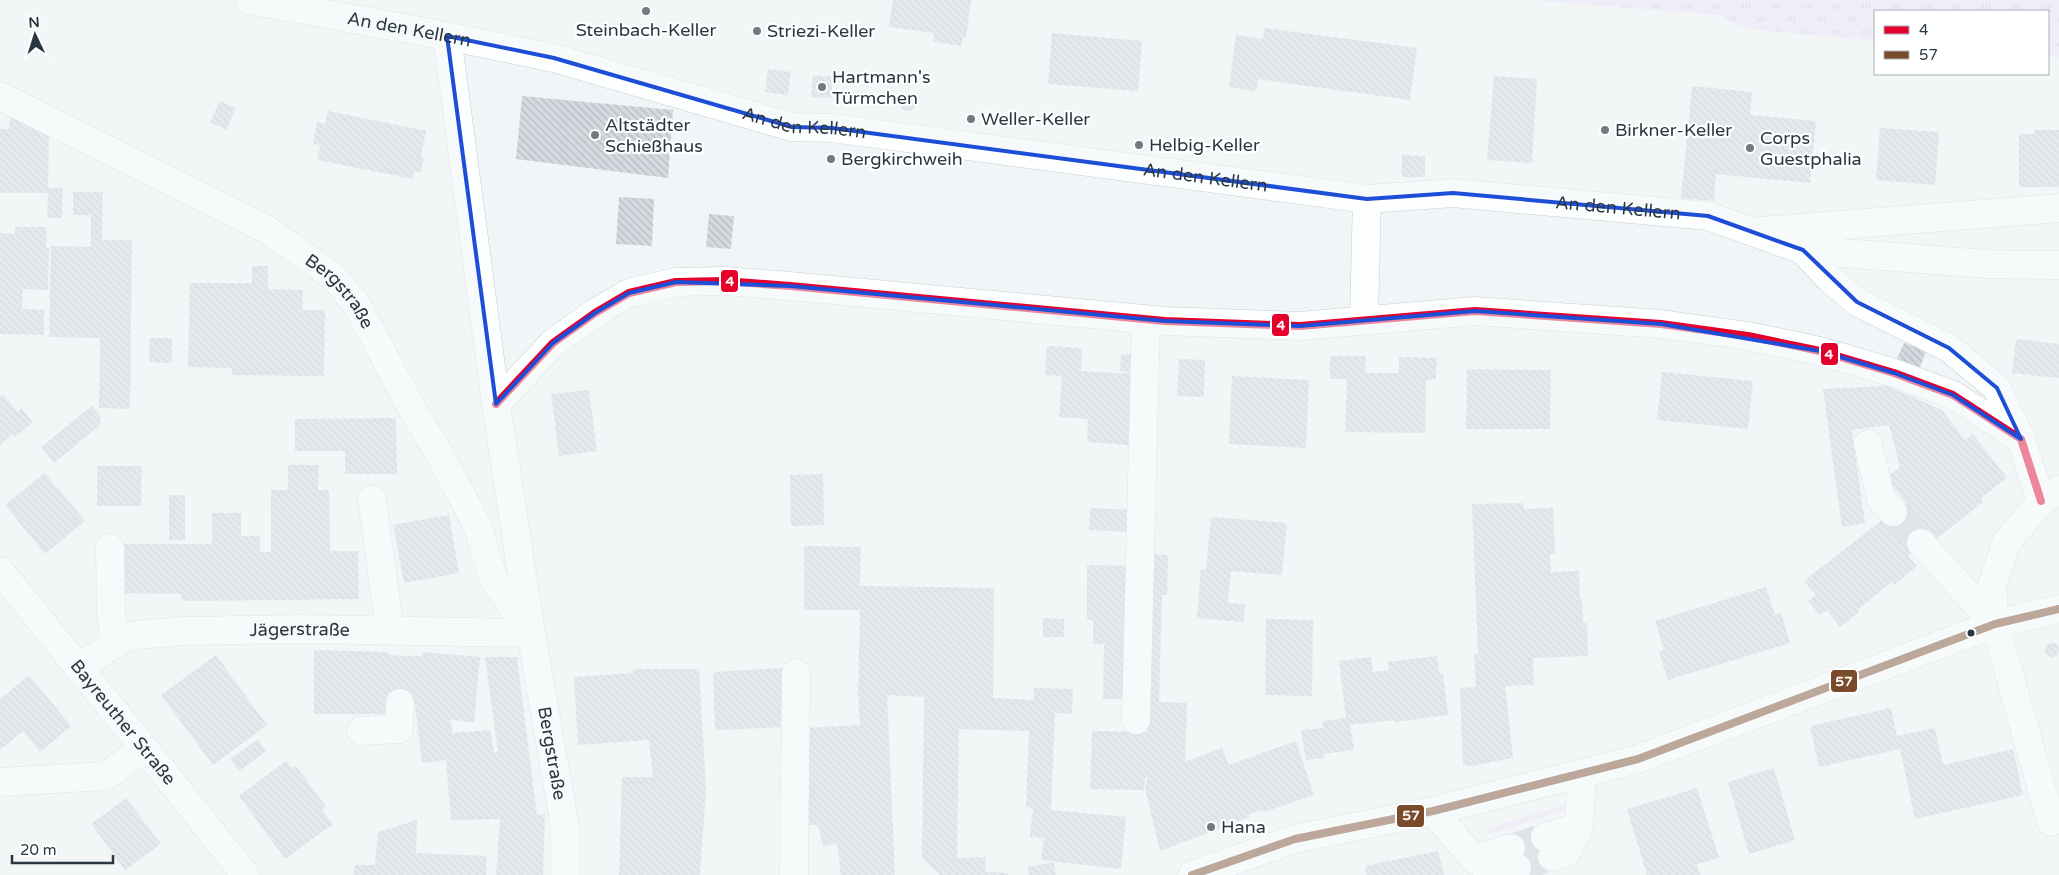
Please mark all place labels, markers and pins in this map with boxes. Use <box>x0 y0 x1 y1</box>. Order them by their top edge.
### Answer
marker: Steinbach-Keller <box>640 5 652 17</box>
place label: Steinbach-Keller <box>576 19 716 41</box>
place label: Striezi-Keller <box>767 20 875 42</box>
marker: Striezi-Keller <box>751 25 763 37</box>
place label: Hartmann's Türmchen <box>832 66 931 109</box>
marker: Hartmann's Türmchen <box>816 81 828 93</box>
place label: Weller-Keller <box>981 108 1090 130</box>
marker: Weller-Keller <box>965 113 977 125</box>
place label: Altstädter Schießhaus <box>605 114 703 157</box>
place label: Birkner-Keller <box>1615 119 1732 141</box>
marker: Birkner-Keller <box>1599 124 1611 136</box>
place label: Corps Guestphalia <box>1760 127 1862 170</box>
marker: Altstädter Schießhaus <box>589 129 601 141</box>
place label: Helbig-Keller <box>1149 134 1260 156</box>
marker: Helbig-Keller <box>1133 139 1145 151</box>
marker: Corps Guestphalia <box>1744 142 1756 154</box>
place label: Bergkirchweih <box>841 148 963 170</box>
marker: Bergkirchweih <box>825 153 837 165</box>
unlabelled marker <box>1966 628 1976 638</box>
place label: Hana <box>1221 816 1266 838</box>
marker: Hana <box>1205 821 1217 833</box>

